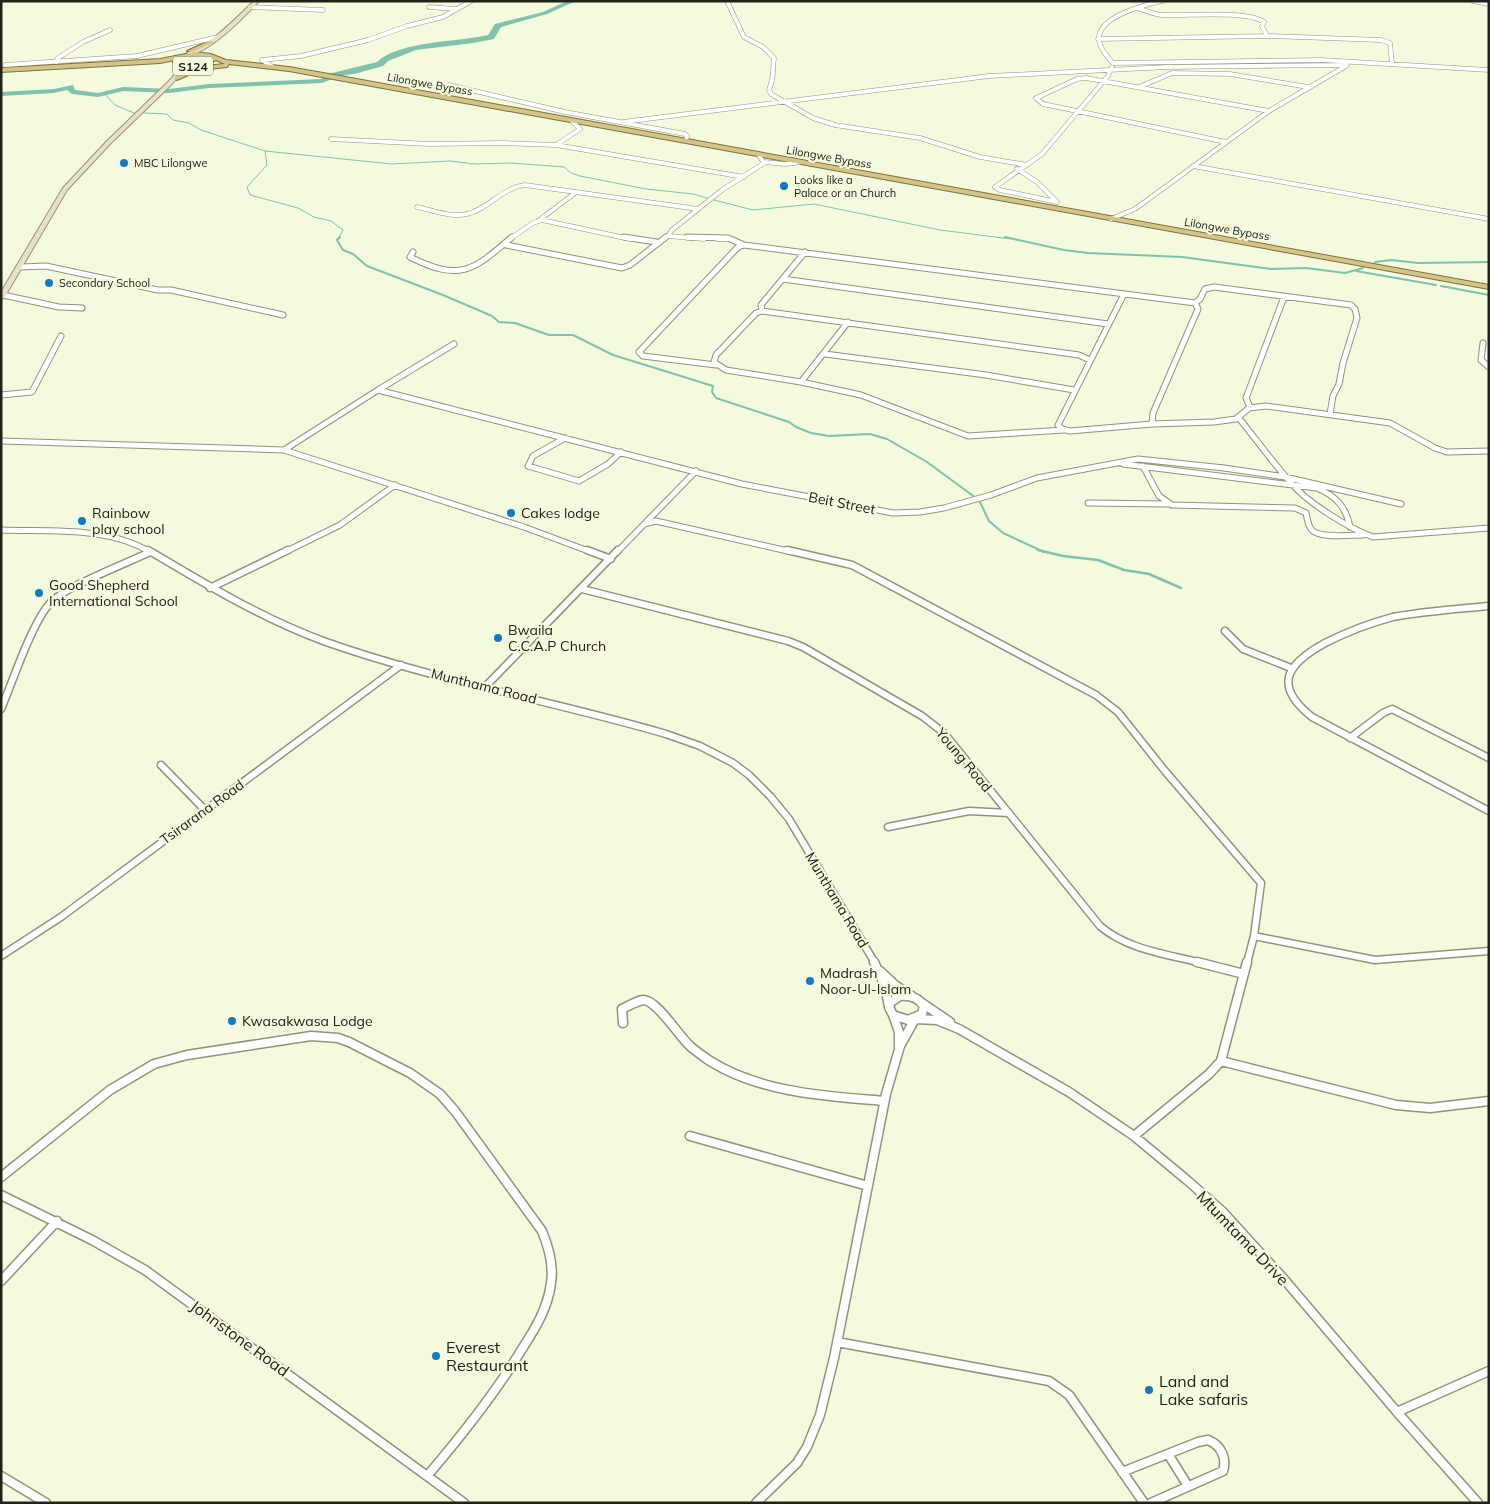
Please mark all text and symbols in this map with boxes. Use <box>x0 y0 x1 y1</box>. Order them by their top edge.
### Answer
road number: S124 <box>173 56 213 76</box>
street label: Lilongwe Bypass <box>386 70 474 98</box>
street label: Lilongwe Bypass <box>785 143 873 171</box>
place label: MBC Lilongwe <box>134 156 207 170</box>
marker: MBC Lilongwe <box>118 157 130 169</box>
place label: Looks like a Palace or an Church <box>794 173 896 200</box>
marker: Looks like a Palace or an Church <box>778 180 790 192</box>
street label: Lilongwe Bypass <box>1183 215 1271 243</box>
place label: Secondary School <box>59 276 150 290</box>
marker: Secondary School <box>43 277 55 289</box>
street label: Beit Street <box>807 488 877 518</box>
place label: Rainbow play school <box>92 504 165 538</box>
place label: Cakes lodge <box>521 504 600 522</box>
marker: Cakes lodge <box>505 507 517 519</box>
marker: Rainbow play school <box>76 515 88 527</box>
place label: Good Shepherd International School <box>49 576 178 610</box>
marker: Good Shepherd International School <box>33 587 45 599</box>
place label: Bwaila C.C.A.P Church <box>508 621 606 655</box>
marker: Bwaila C.C.A.P Church <box>492 632 504 644</box>
street label: Munthama Road <box>429 664 539 708</box>
street label: Young Road <box>931 724 996 796</box>
street label: Tsirarana Road <box>157 776 247 848</box>
street label: Munthama Road <box>801 849 873 951</box>
place label: Madrash Noor-Ul-Islam <box>820 964 911 998</box>
marker: Madrash Noor-Ul-Islam <box>804 975 816 987</box>
place label: Kwasakwasa Lodge <box>242 1012 373 1030</box>
marker: Kwasakwasa Lodge <box>226 1015 238 1027</box>
street label: Mtumtama Drive <box>1193 1186 1293 1290</box>
street label: Johnstone Road <box>187 1295 293 1381</box>
place label: Everest Restaurant <box>446 1337 529 1375</box>
marker: Everest Restaurant <box>430 1350 442 1362</box>
place label: Land and Lake safaris <box>1159 1371 1248 1409</box>
marker: Land and Lake safaris <box>1143 1384 1155 1396</box>

